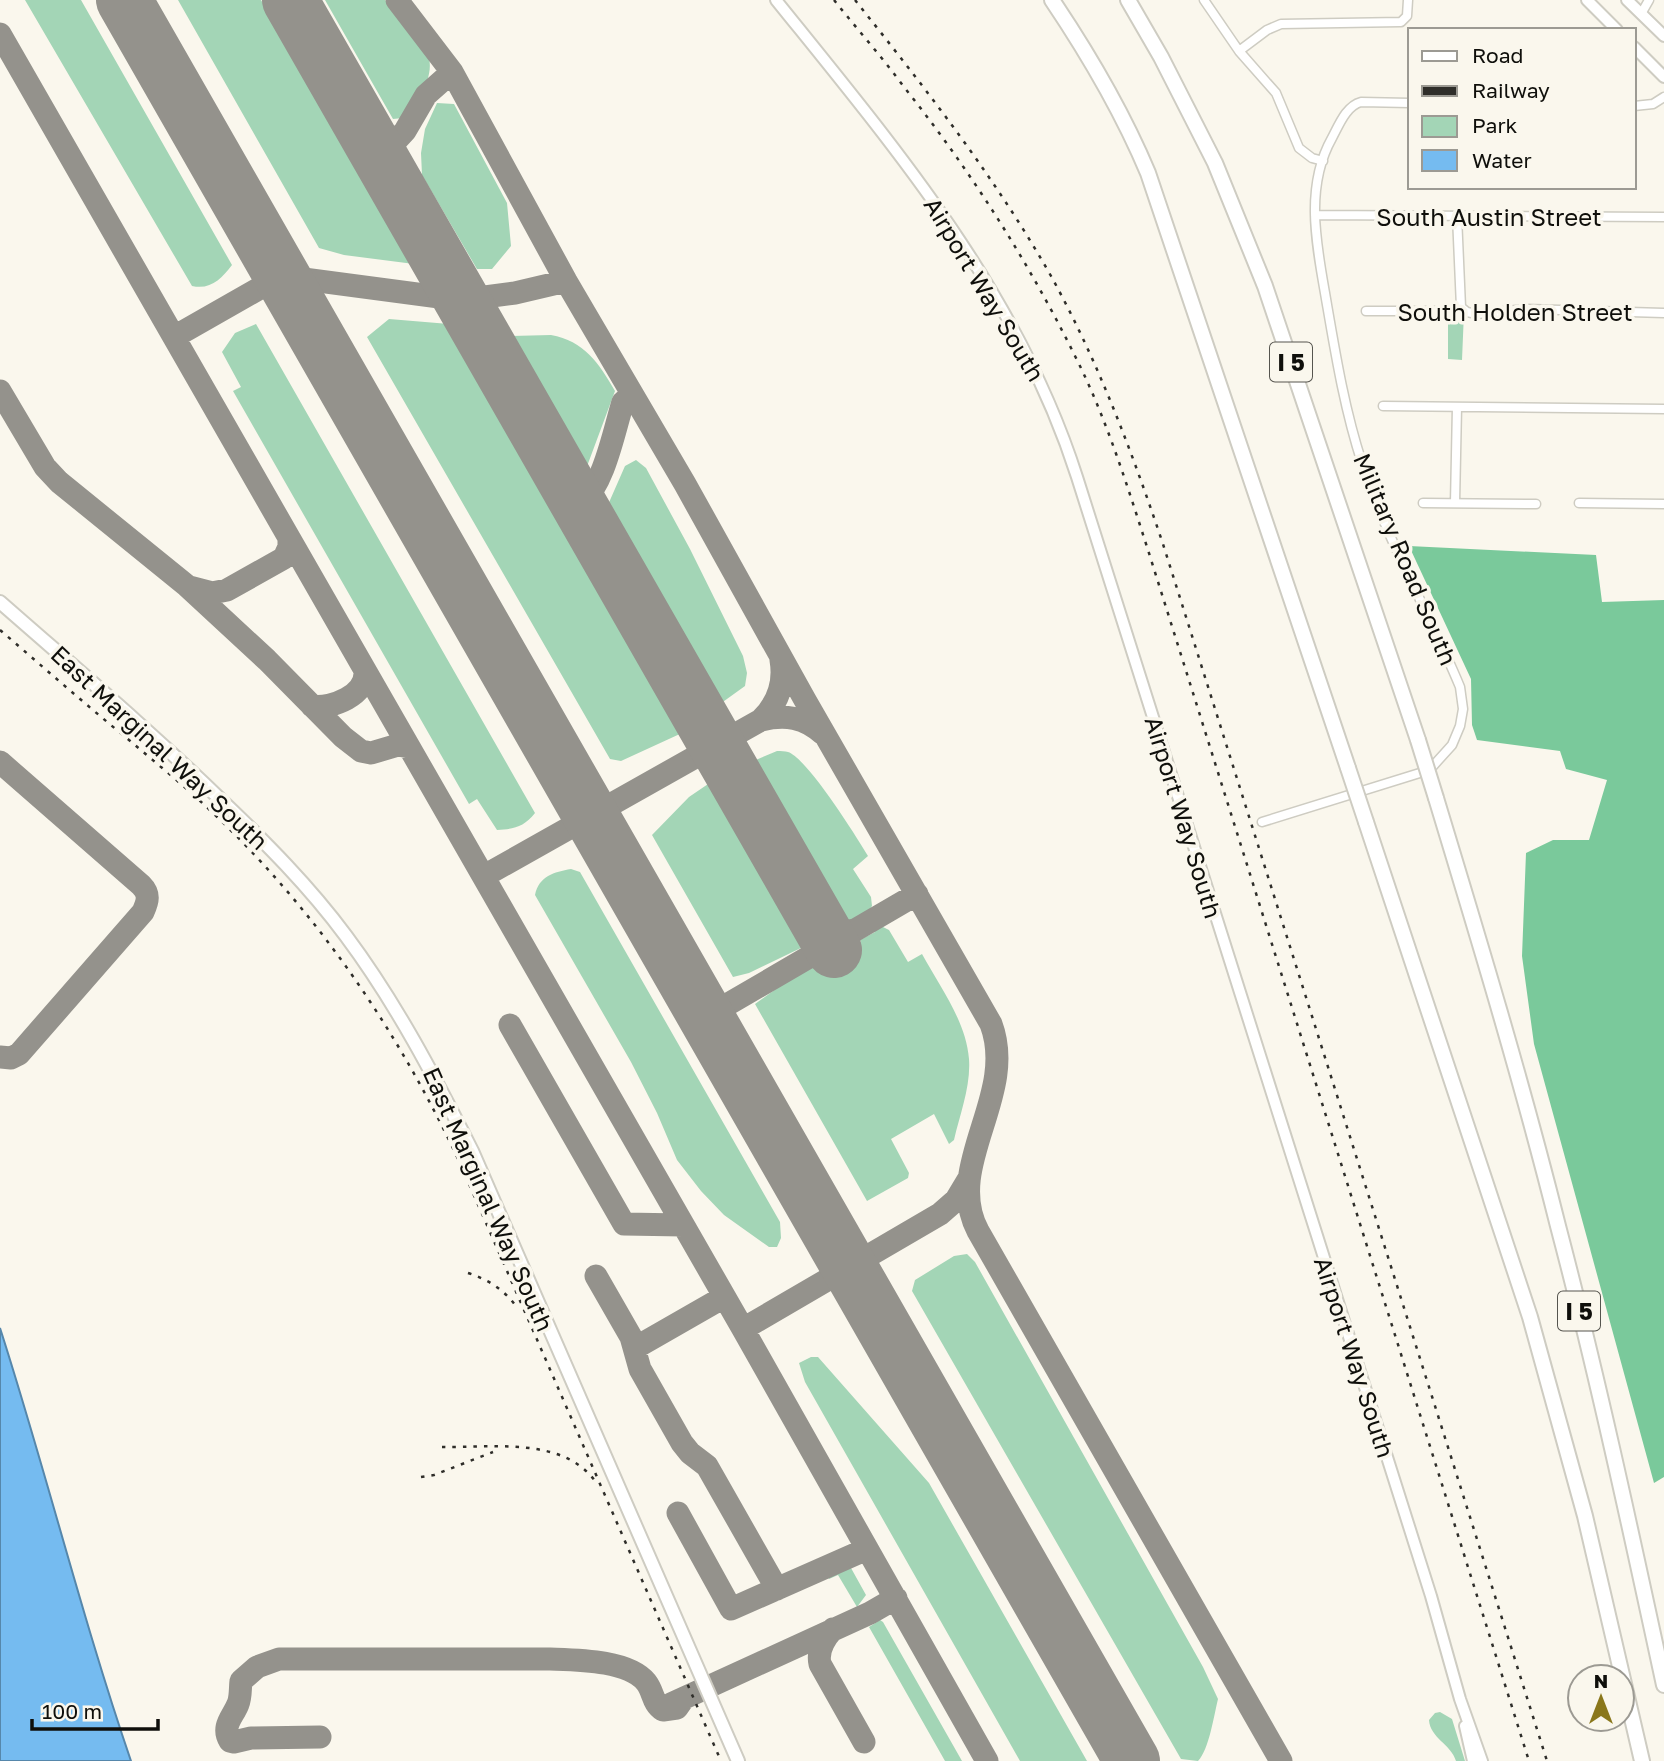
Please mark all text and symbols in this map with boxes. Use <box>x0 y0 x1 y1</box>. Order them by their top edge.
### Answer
legend <box>1408 28 1636 189</box>
text: Road <box>1472 42 1523 68</box>
text: Railway <box>1472 77 1550 103</box>
text: Park <box>1472 112 1518 138</box>
text: Water <box>1472 147 1532 173</box>
street label: Airport Way South <box>919 192 1051 386</box>
street label: South Austin Street <box>1376 202 1602 231</box>
street label: South Holden Street <box>1397 297 1633 326</box>
road number: I 5 <box>1270 342 1312 382</box>
street label: Military Road South <box>1348 449 1464 669</box>
street label: East Marginal Way South <box>46 639 274 855</box>
street label: Airport Way South <box>1139 712 1229 922</box>
street label: East Marginal Way South <box>418 1062 560 1336</box>
street label: Airport Way South <box>1309 1253 1401 1461</box>
road number: I 5 <box>1558 1292 1600 1330</box>
north arrow <box>1566 1663 1636 1733</box>
text: N <box>1594 1669 1608 1692</box>
scale bar <box>32 1688 158 1732</box>
text: 100 m <box>42 1698 102 1724</box>

